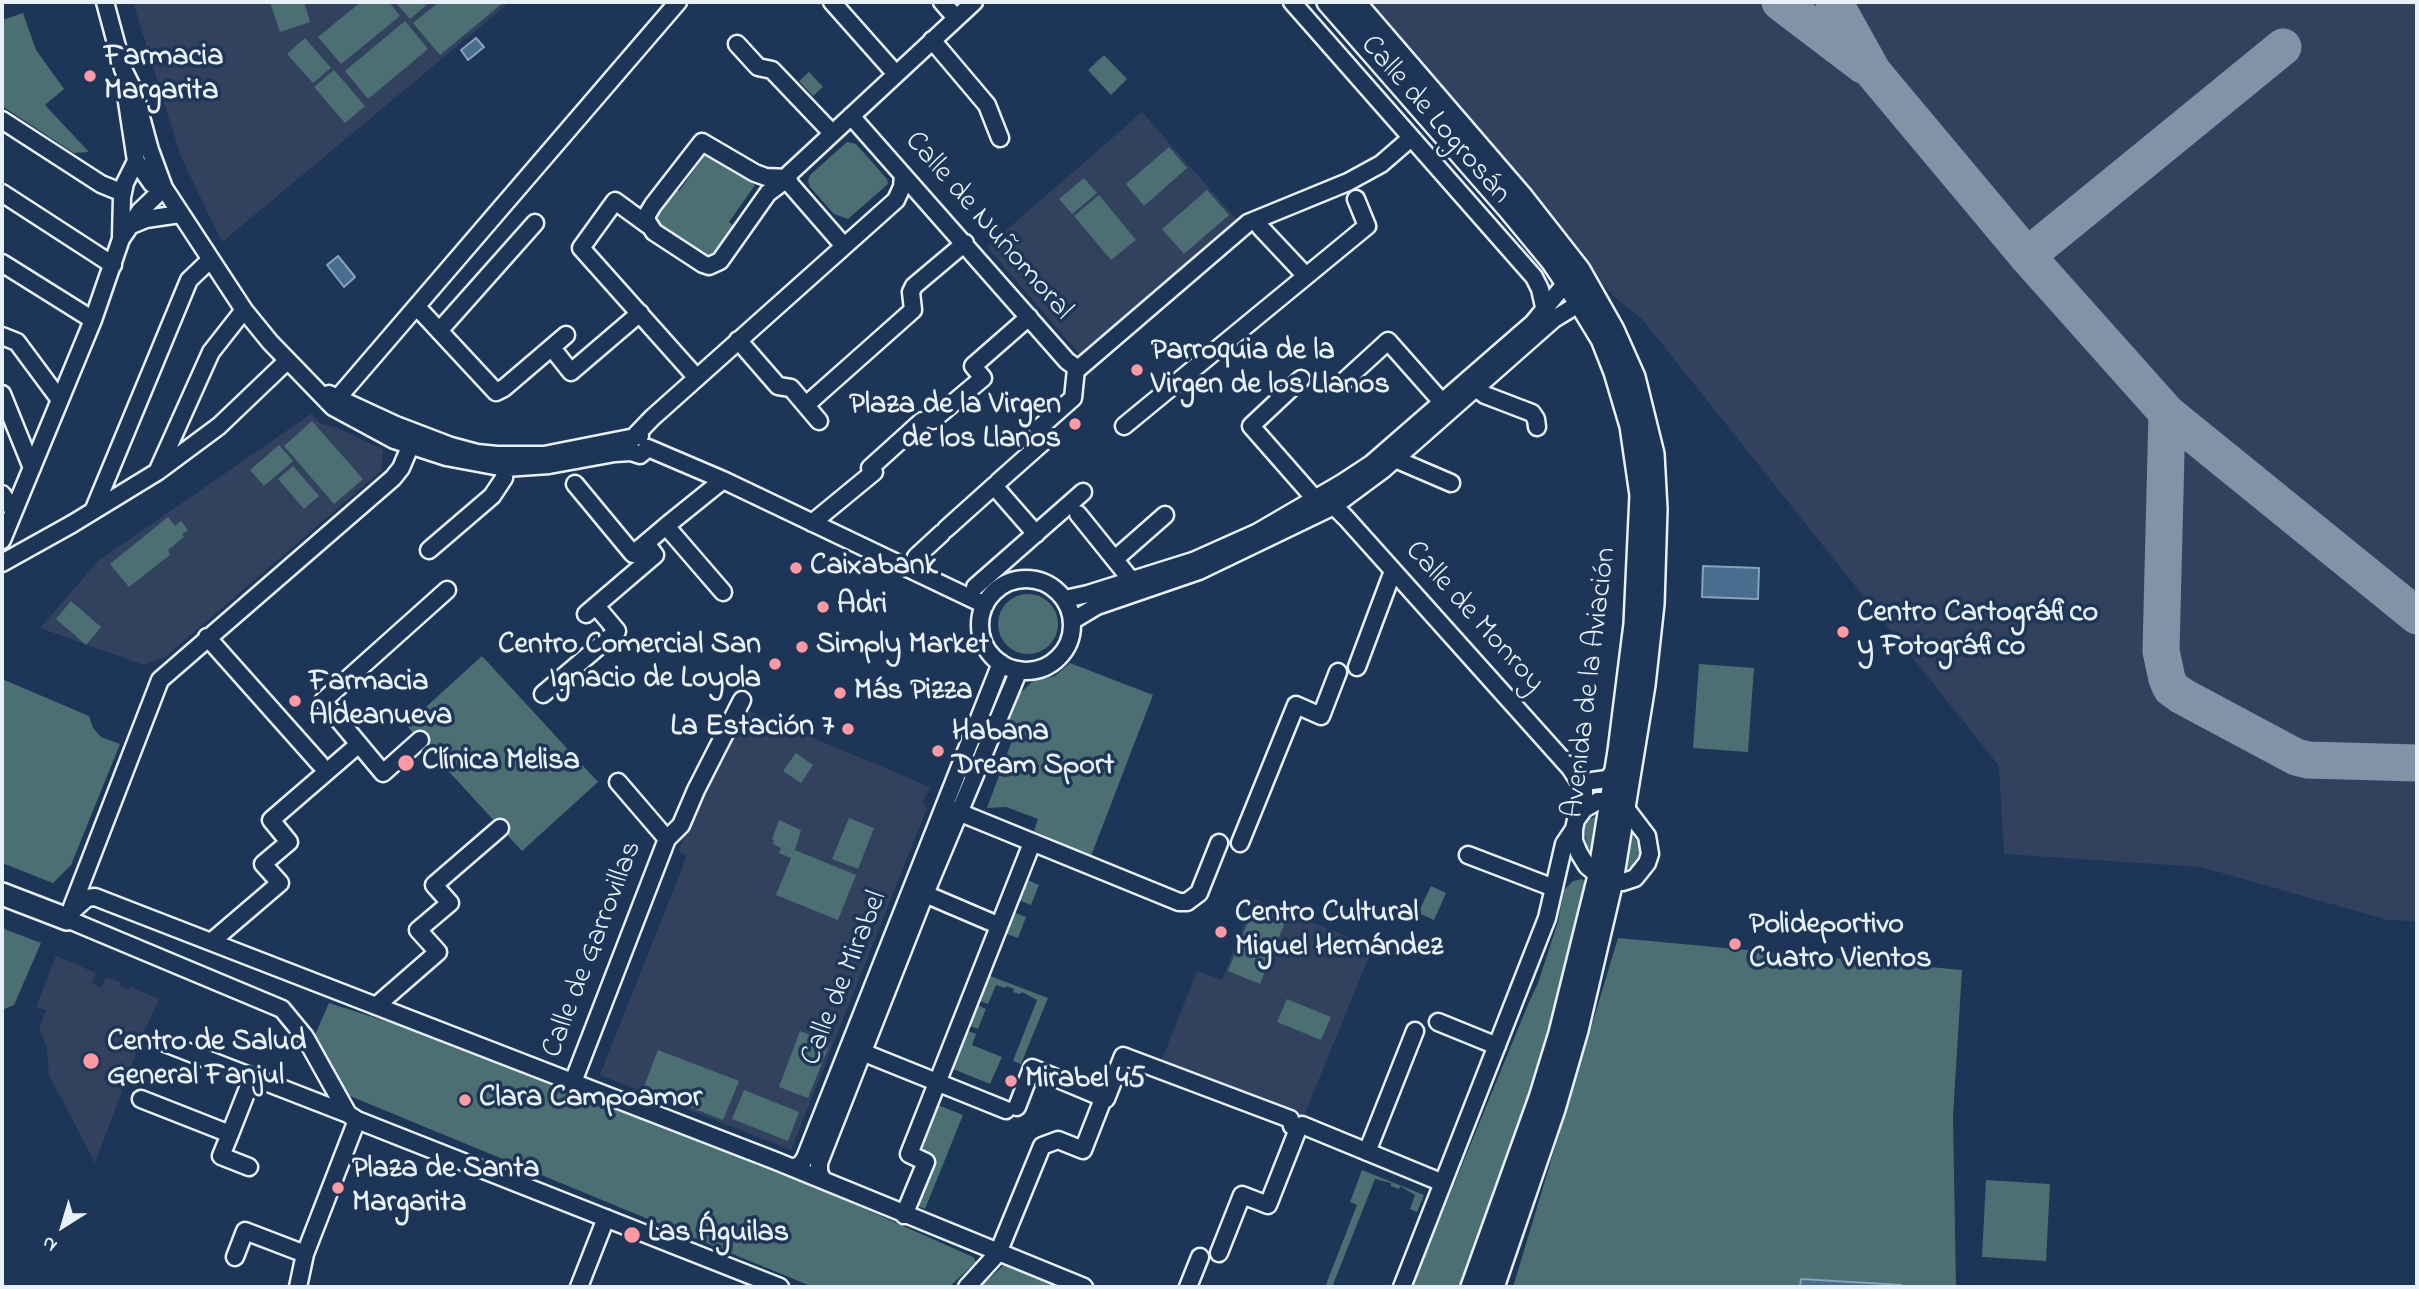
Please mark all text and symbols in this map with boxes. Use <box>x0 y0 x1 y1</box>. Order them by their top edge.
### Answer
street label: Calle de Logrosán <box>1351 29 1517 213</box>
place label: Farmacia Margarita <box>104 41 223 111</box>
marker: Farmacia Margarita <box>82 68 98 84</box>
street label: Calle de Nuñomoral <box>895 125 1079 329</box>
place label: Parroquia de la Virgen de los Llanos <box>1151 335 1390 406</box>
marker: Parroquia de la Virgen de los Llanos <box>1129 362 1145 378</box>
place label: Plaza de la Virgen de los Llanos <box>849 389 1061 460</box>
marker: Plaza de la Virgen de los Llanos <box>1067 416 1083 432</box>
street label: Calle de Monroy <box>1395 535 1551 701</box>
street label: Avenida de la Aviación <box>1558 546 1626 820</box>
place label: Caixabank <box>810 550 938 586</box>
marker: Caixabank <box>788 560 804 576</box>
place label: Adri <box>837 589 887 625</box>
place label: Centro Cartográfico y Fotográfico <box>1857 597 2098 668</box>
marker: Adri <box>815 599 831 615</box>
marker: Centro Cartográfico y Fotográfico <box>1835 624 1851 640</box>
place label: Centro Comercial San Ignacio de Loyola <box>498 629 761 700</box>
place label: Simply Market <box>816 629 989 665</box>
marker: Simply Market <box>794 639 810 655</box>
marker: Centro Comercial San Ignacio de Loyola <box>767 656 783 672</box>
place label: Farmacia Aldeanueva <box>309 666 452 736</box>
place label: Más Pizza <box>854 675 972 711</box>
marker: Más Pizza <box>832 685 848 701</box>
marker: Farmacia Aldeanueva <box>287 693 303 709</box>
place label: La Estación 7 <box>671 711 834 747</box>
place label: Habana Dream Sport <box>952 716 1114 786</box>
marker: La Estación 7 <box>840 721 856 737</box>
marker: Habana Dream Sport <box>930 743 946 759</box>
place label: Clínica Melisa <box>422 745 580 781</box>
marker: Clínica Melisa <box>396 753 416 773</box>
street label: Calle de Garrovillas <box>536 837 652 1063</box>
street label: Calle de Mirabel <box>795 887 897 1071</box>
place label: Centro Cultural Miguel Hernández <box>1235 897 1443 968</box>
place label: Polideportivo Cuatro Vientos <box>1749 909 1931 979</box>
marker: Centro Cultural Miguel Hernández <box>1213 924 1229 940</box>
marker: Polideportivo Cuatro Vientos <box>1727 936 1743 952</box>
place label: Centro de Salud General Fanjul <box>107 1026 306 1096</box>
marker: Centro de Salud General Fanjul <box>81 1051 101 1071</box>
place label: Mirabel 45 <box>1025 1063 1145 1099</box>
marker: Mirabel 45 <box>1003 1073 1019 1089</box>
place label: Clara Campoamor <box>479 1082 702 1118</box>
marker: Clara Campoamor <box>457 1092 473 1108</box>
place label: Plaza de Santa Margarita <box>352 1153 539 1224</box>
marker: Plaza de Santa Margarita <box>330 1180 346 1196</box>
north arrow <box>28 1191 98 1261</box>
place label: Las Águilas <box>648 1217 789 1253</box>
marker: Las Águilas <box>622 1225 642 1245</box>
text: N <box>37 1229 63 1258</box>

